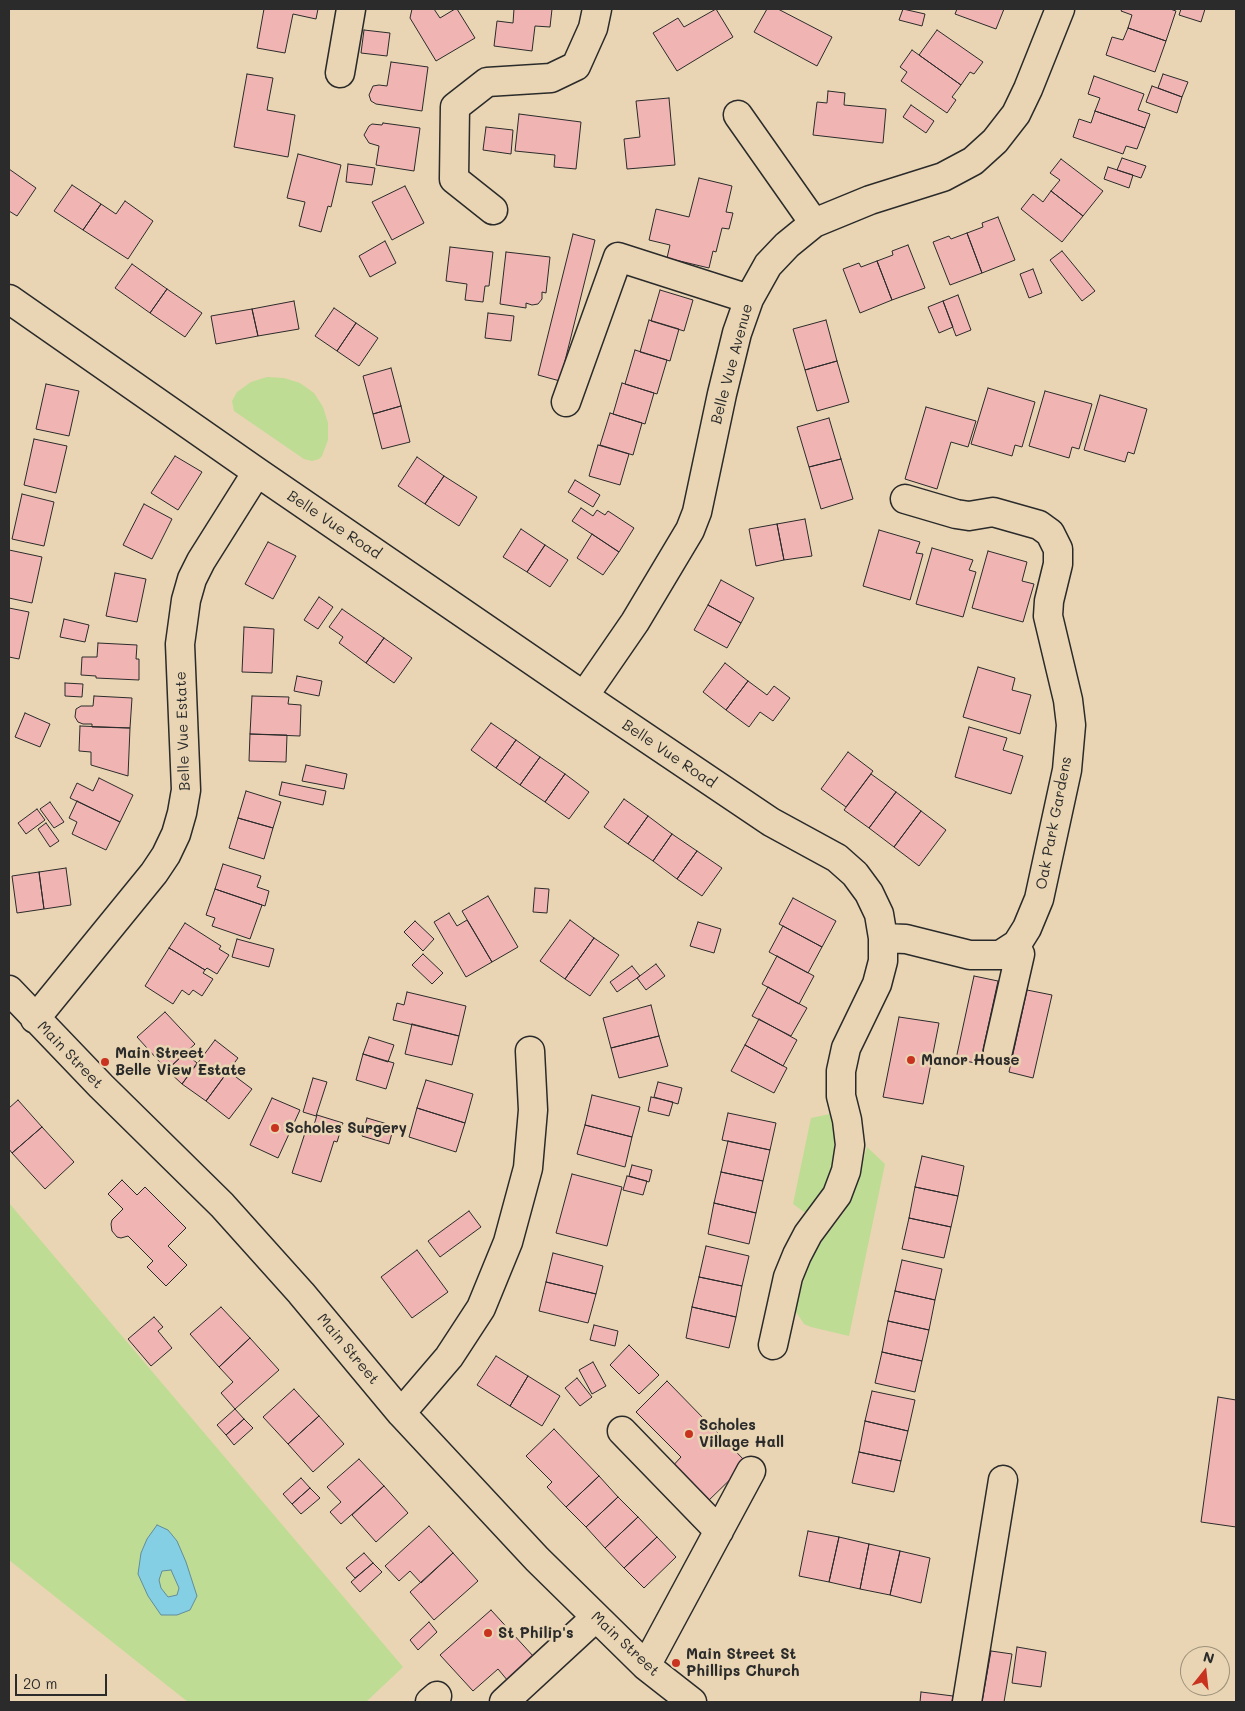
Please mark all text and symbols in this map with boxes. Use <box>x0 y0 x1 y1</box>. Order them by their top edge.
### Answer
street label: Belle Vue Avenue <box>707 302 757 426</box>
street label: Belle Vue Road <box>284 487 384 563</box>
street label: Belle Vue Estate <box>172 671 194 791</box>
street label: Belle Vue Road <box>619 716 719 792</box>
street label: Oak Park Gardens <box>1032 755 1076 891</box>
street label: Main Street <box>33 1018 107 1092</box>
place label: Main Street Belle View Estate <box>115 1044 246 1079</box>
place label: Manor House <box>921 1051 1020 1069</box>
marker: Manor House <box>905 1054 917 1066</box>
marker: Main Street Belle View Estate <box>99 1056 111 1068</box>
place label: Scholes Surgery <box>285 1119 407 1137</box>
marker: Scholes Surgery <box>269 1122 281 1134</box>
street label: Main Street <box>313 1310 383 1388</box>
place label: Scholes Village Hall <box>699 1416 784 1451</box>
marker: Scholes Village Hall <box>683 1428 695 1440</box>
street label: Main Street <box>587 1608 663 1680</box>
place label: St Philip's <box>498 1624 574 1642</box>
marker: St Philip's <box>482 1627 494 1639</box>
place label: Main Street St Phillips Church <box>686 1645 800 1680</box>
north arrow <box>1180 1646 1230 1696</box>
text: N <box>1201 1646 1217 1668</box>
marker: Main Street St Phillips Church <box>670 1657 682 1669</box>
scale bar <box>18 1664 110 1696</box>
text: 20 m <box>23 1673 57 1693</box>

